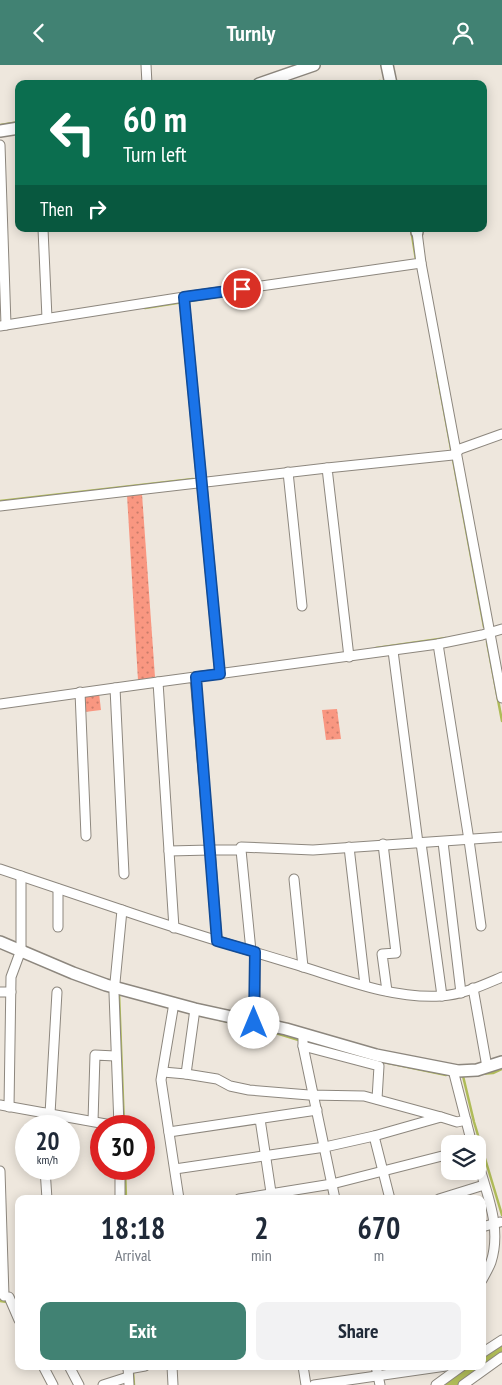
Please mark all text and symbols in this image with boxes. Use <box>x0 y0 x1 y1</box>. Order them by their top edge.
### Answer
icon: back <box>25 19 53 47</box>
text: Turnly <box>227 19 275 47</box>
icon: person <box>449 19 477 47</box>
text: 60 m <box>123 96 187 142</box>
icon: left <box>40 100 105 165</box>
text: Turn left <box>123 140 187 168</box>
icon: right <box>83 195 111 223</box>
text: Then <box>40 197 73 221</box>
pin <box>221 268 263 310</box>
icon: arrive <box>228 275 256 303</box>
position arrow <box>227 996 279 1048</box>
speed limit sign: 30 <box>90 1115 155 1180</box>
text: 20 <box>36 1125 59 1157</box>
map controls <box>441 1135 486 1180</box>
button: layers <box>441 1135 486 1180</box>
text: km/h <box>37 1152 58 1167</box>
text: 18:18 <box>101 1208 165 1247</box>
text: 2 <box>254 1208 269 1247</box>
text: 670 <box>357 1208 400 1247</box>
text: Arrival <box>115 1245 151 1265</box>
text: min <box>251 1245 272 1265</box>
text: m <box>374 1245 384 1265</box>
button: Exit <box>40 1302 246 1360</box>
button: Share <box>256 1302 461 1360</box>

